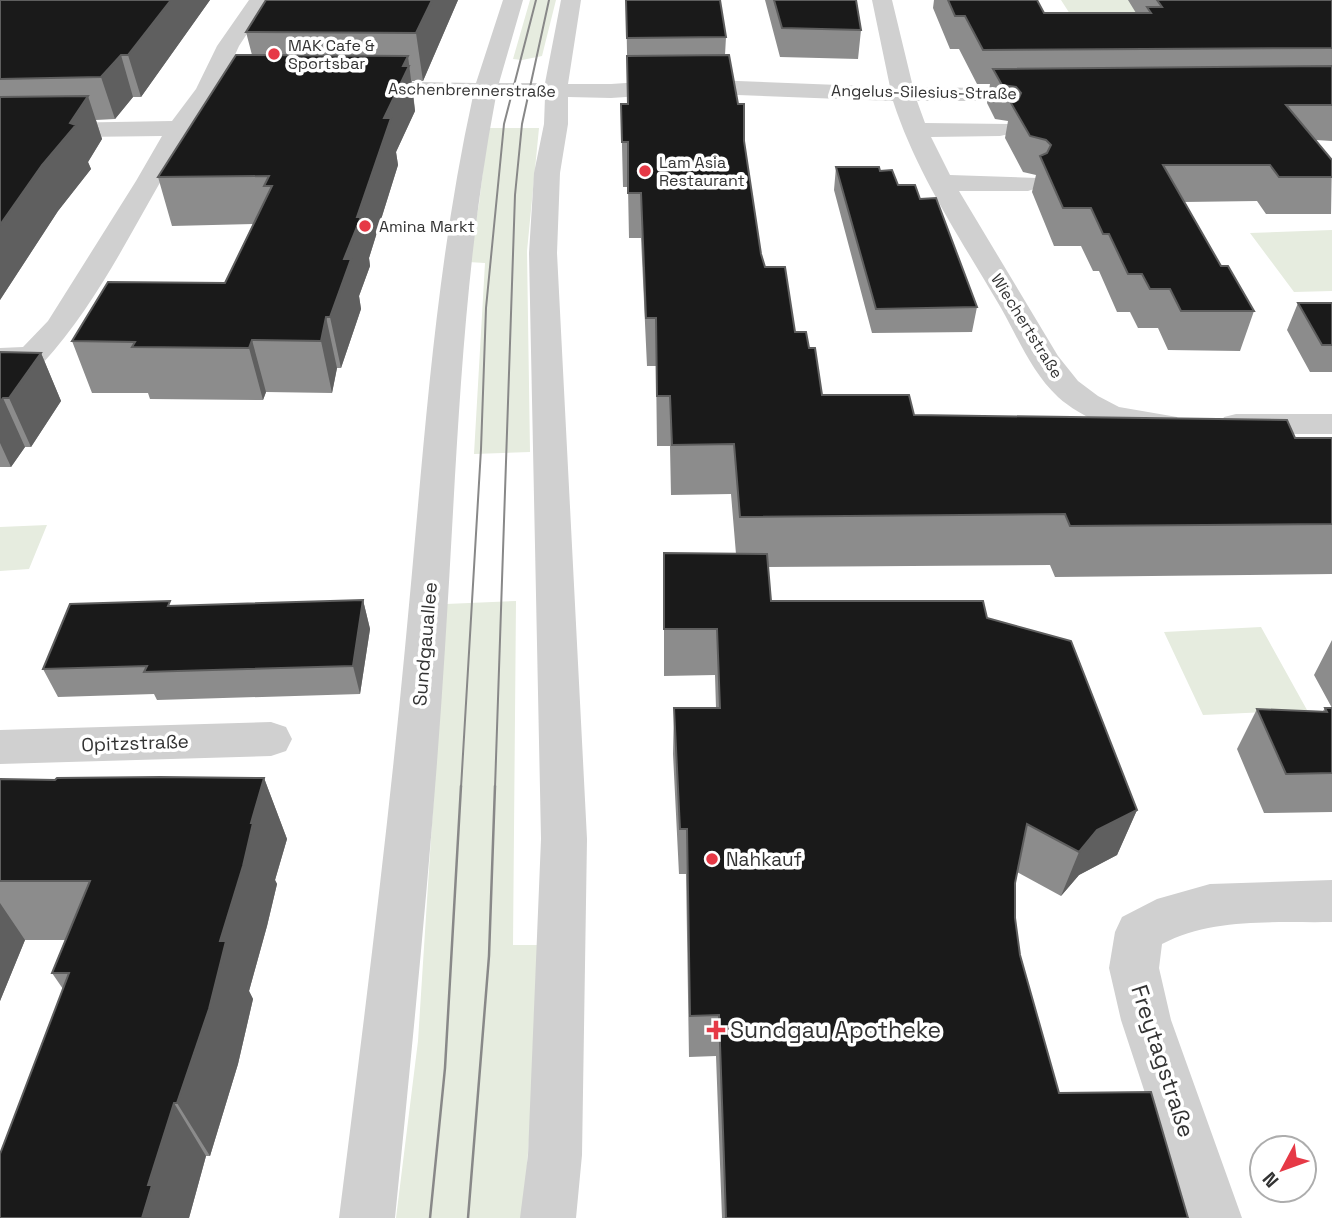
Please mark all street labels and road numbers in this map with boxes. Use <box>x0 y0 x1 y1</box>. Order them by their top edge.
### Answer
street label: Aschenbrennerstraße <box>388 78 556 102</box>
street label: Angelus-Silesius-Straße <box>831 80 1017 104</box>
street label: Wiechertstraße <box>986 270 1068 382</box>
street label: Sundgauallee <box>407 581 443 707</box>
street label: Opitzstraße <box>81 729 189 757</box>
street label: Freytagstraße <box>1124 981 1202 1141</box>

